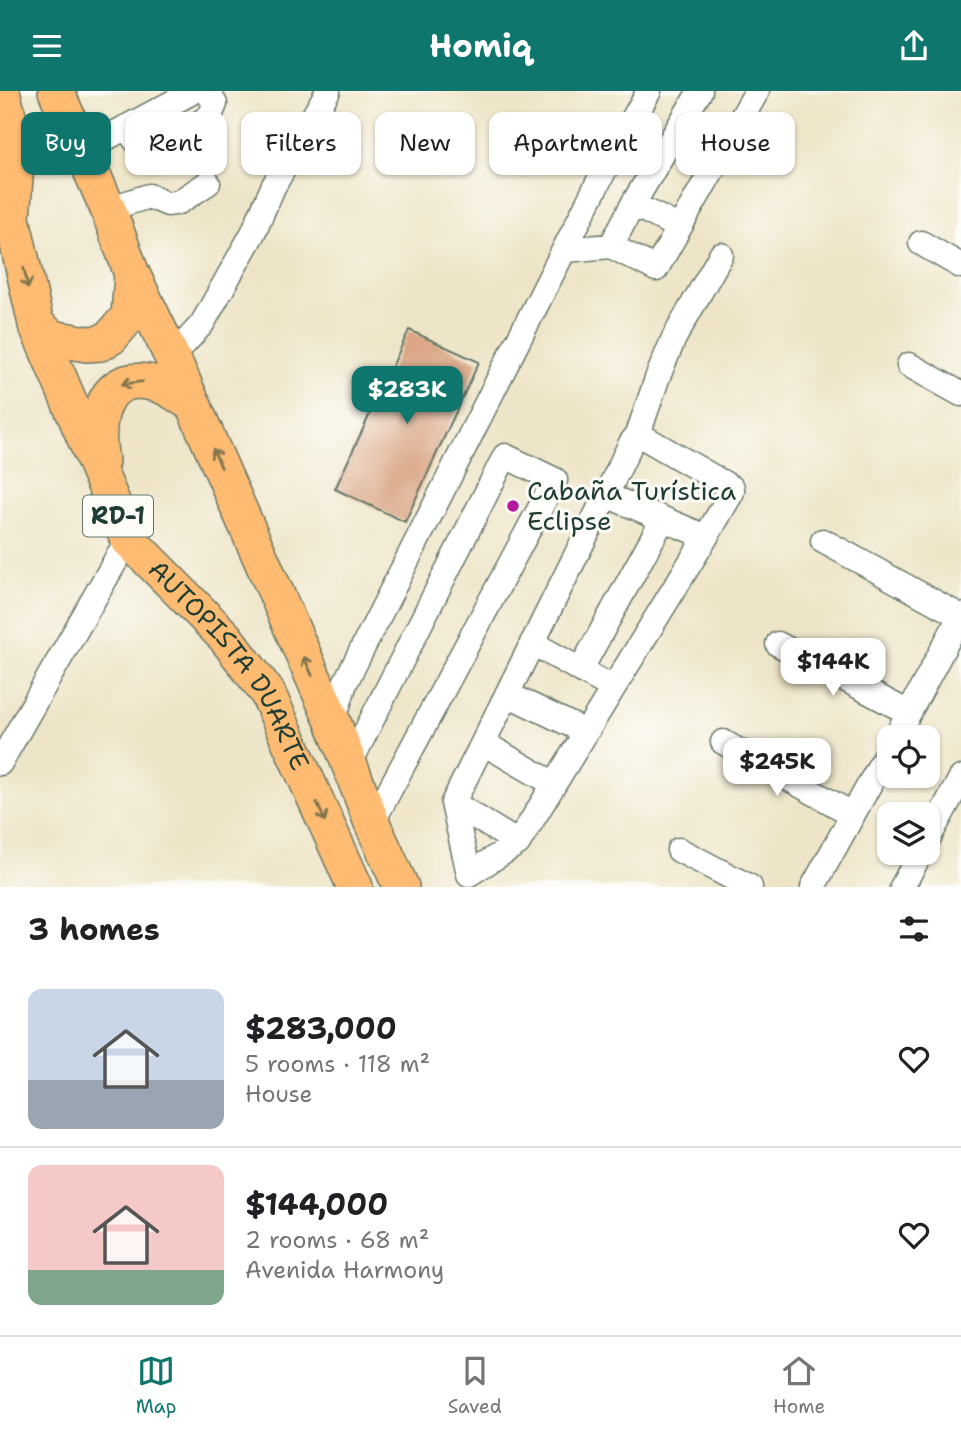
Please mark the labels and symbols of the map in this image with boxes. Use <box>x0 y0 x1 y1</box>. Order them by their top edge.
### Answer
one-way arrow <box>19 266 33 289</box>
pin: $283K <box>358 367 456 426</box>
one-way arrow <box>121 377 144 390</box>
one-way arrow <box>210 447 223 469</box>
place label: Cabaña Turística Eclipse <box>527 473 736 538</box>
road number: RD-1 <box>83 495 153 537</box>
marker: Cabaña Turística Eclipse <box>505 498 521 514</box>
street label: AUTOPISTA DUARTE <box>141 552 318 776</box>
pin: $144K <box>784 639 882 698</box>
one-way arrow <box>301 656 314 677</box>
pin: $245K <box>728 739 826 798</box>
one-way arrow <box>315 801 328 822</box>

